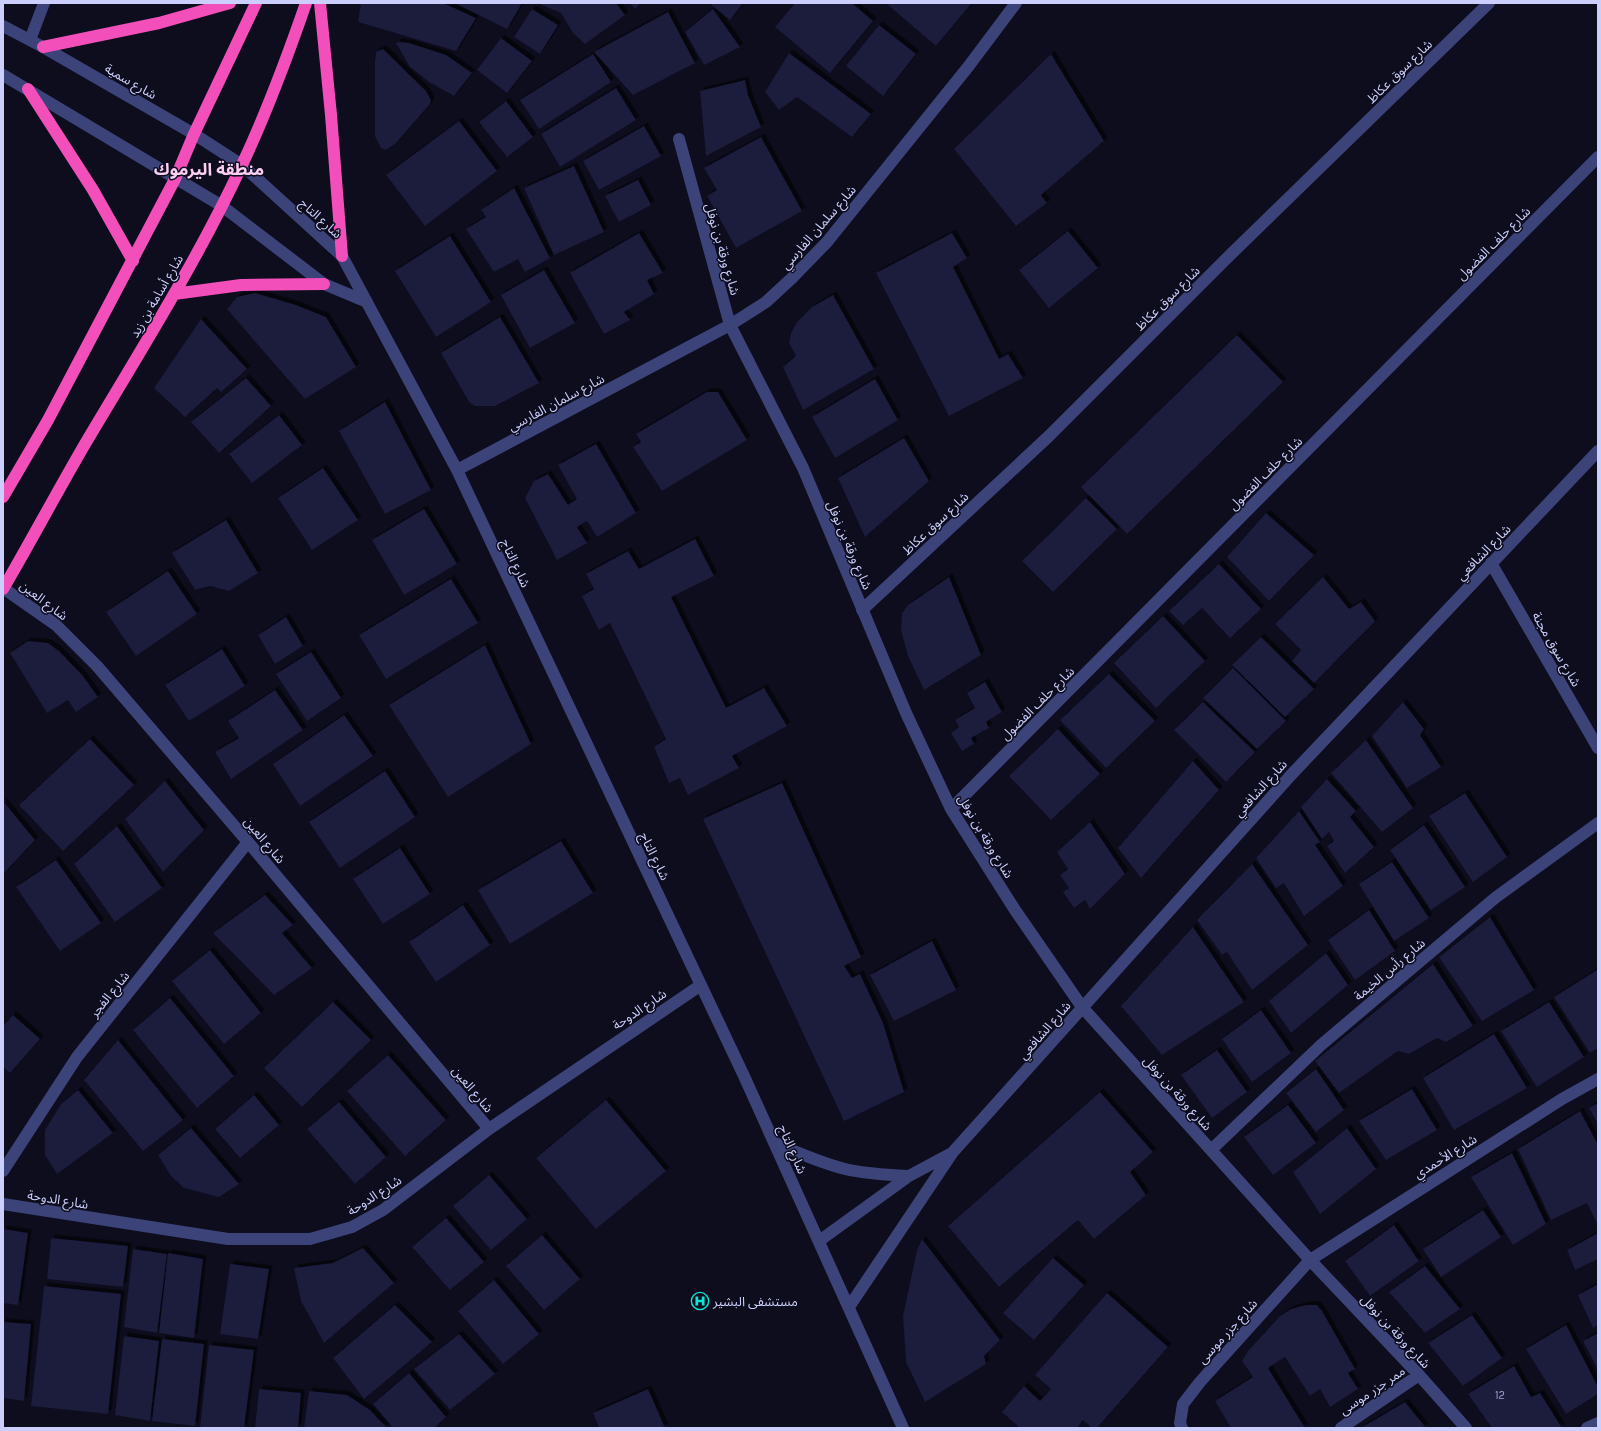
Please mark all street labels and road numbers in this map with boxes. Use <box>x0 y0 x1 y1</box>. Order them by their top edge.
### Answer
street label: شارع سوق عكاظ <box>1364 36 1437 108</box>
street label: شارع سمية <box>101 61 159 105</box>
street label: شارع سلمان الفارسي <box>778 182 861 274</box>
street label: شارع التاج <box>294 195 345 244</box>
street label: شارع ورقة بن نوفل <box>699 201 743 298</box>
street label: شارع حلف الفضول <box>1453 203 1535 285</box>
street label: شارع أسامة بن زيد <box>126 252 189 342</box>
street label: شارع سوق عكاظ <box>1132 263 1205 336</box>
street label: شارع سلمان الفارسي <box>506 371 608 437</box>
street label: شارع حلف الفضول <box>1225 433 1307 515</box>
street label: شارع سوق عكاظ <box>899 489 974 560</box>
street label: شارع ورقة بن نوفل <box>821 499 875 593</box>
street label: شارع الشافعي <box>1453 521 1516 586</box>
street label: شارع التاج <box>495 537 533 591</box>
street label: شارع العين <box>15 578 71 626</box>
street label: شارع سوق مجنة <box>1527 609 1584 691</box>
street label: شارع حلف الفضول <box>997 663 1079 745</box>
street label: شارع الشافعي <box>1231 757 1292 822</box>
street label: شارع ورقة بن نوفل <box>952 792 1016 882</box>
street label: شارع العين <box>239 814 288 869</box>
street label: شارع التاج <box>634 830 673 884</box>
street label: شارع رأس الخيمة <box>1350 935 1430 1006</box>
street label: شارع الفجر <box>86 968 135 1023</box>
street label: شارع الدوحة <box>610 986 671 1035</box>
street label: شارع الشافعي <box>1015 998 1076 1064</box>
street label: شارع ورقة بن نوفل <box>1138 1053 1215 1136</box>
street label: شارع العين <box>447 1063 496 1118</box>
street label: شارع التاج <box>772 1122 810 1177</box>
street label: شارع الأحمدي <box>1411 1131 1481 1184</box>
street label: شارع الدوحة <box>344 1172 406 1221</box>
street label: شارع الدوحة <box>26 1187 90 1215</box>
street label: شارع ورقة بن نوفل <box>1356 1292 1433 1373</box>
street label: شارع جزر موسى <box>1194 1296 1263 1369</box>
street label: ممر جزر موسى <box>1337 1363 1409 1419</box>

